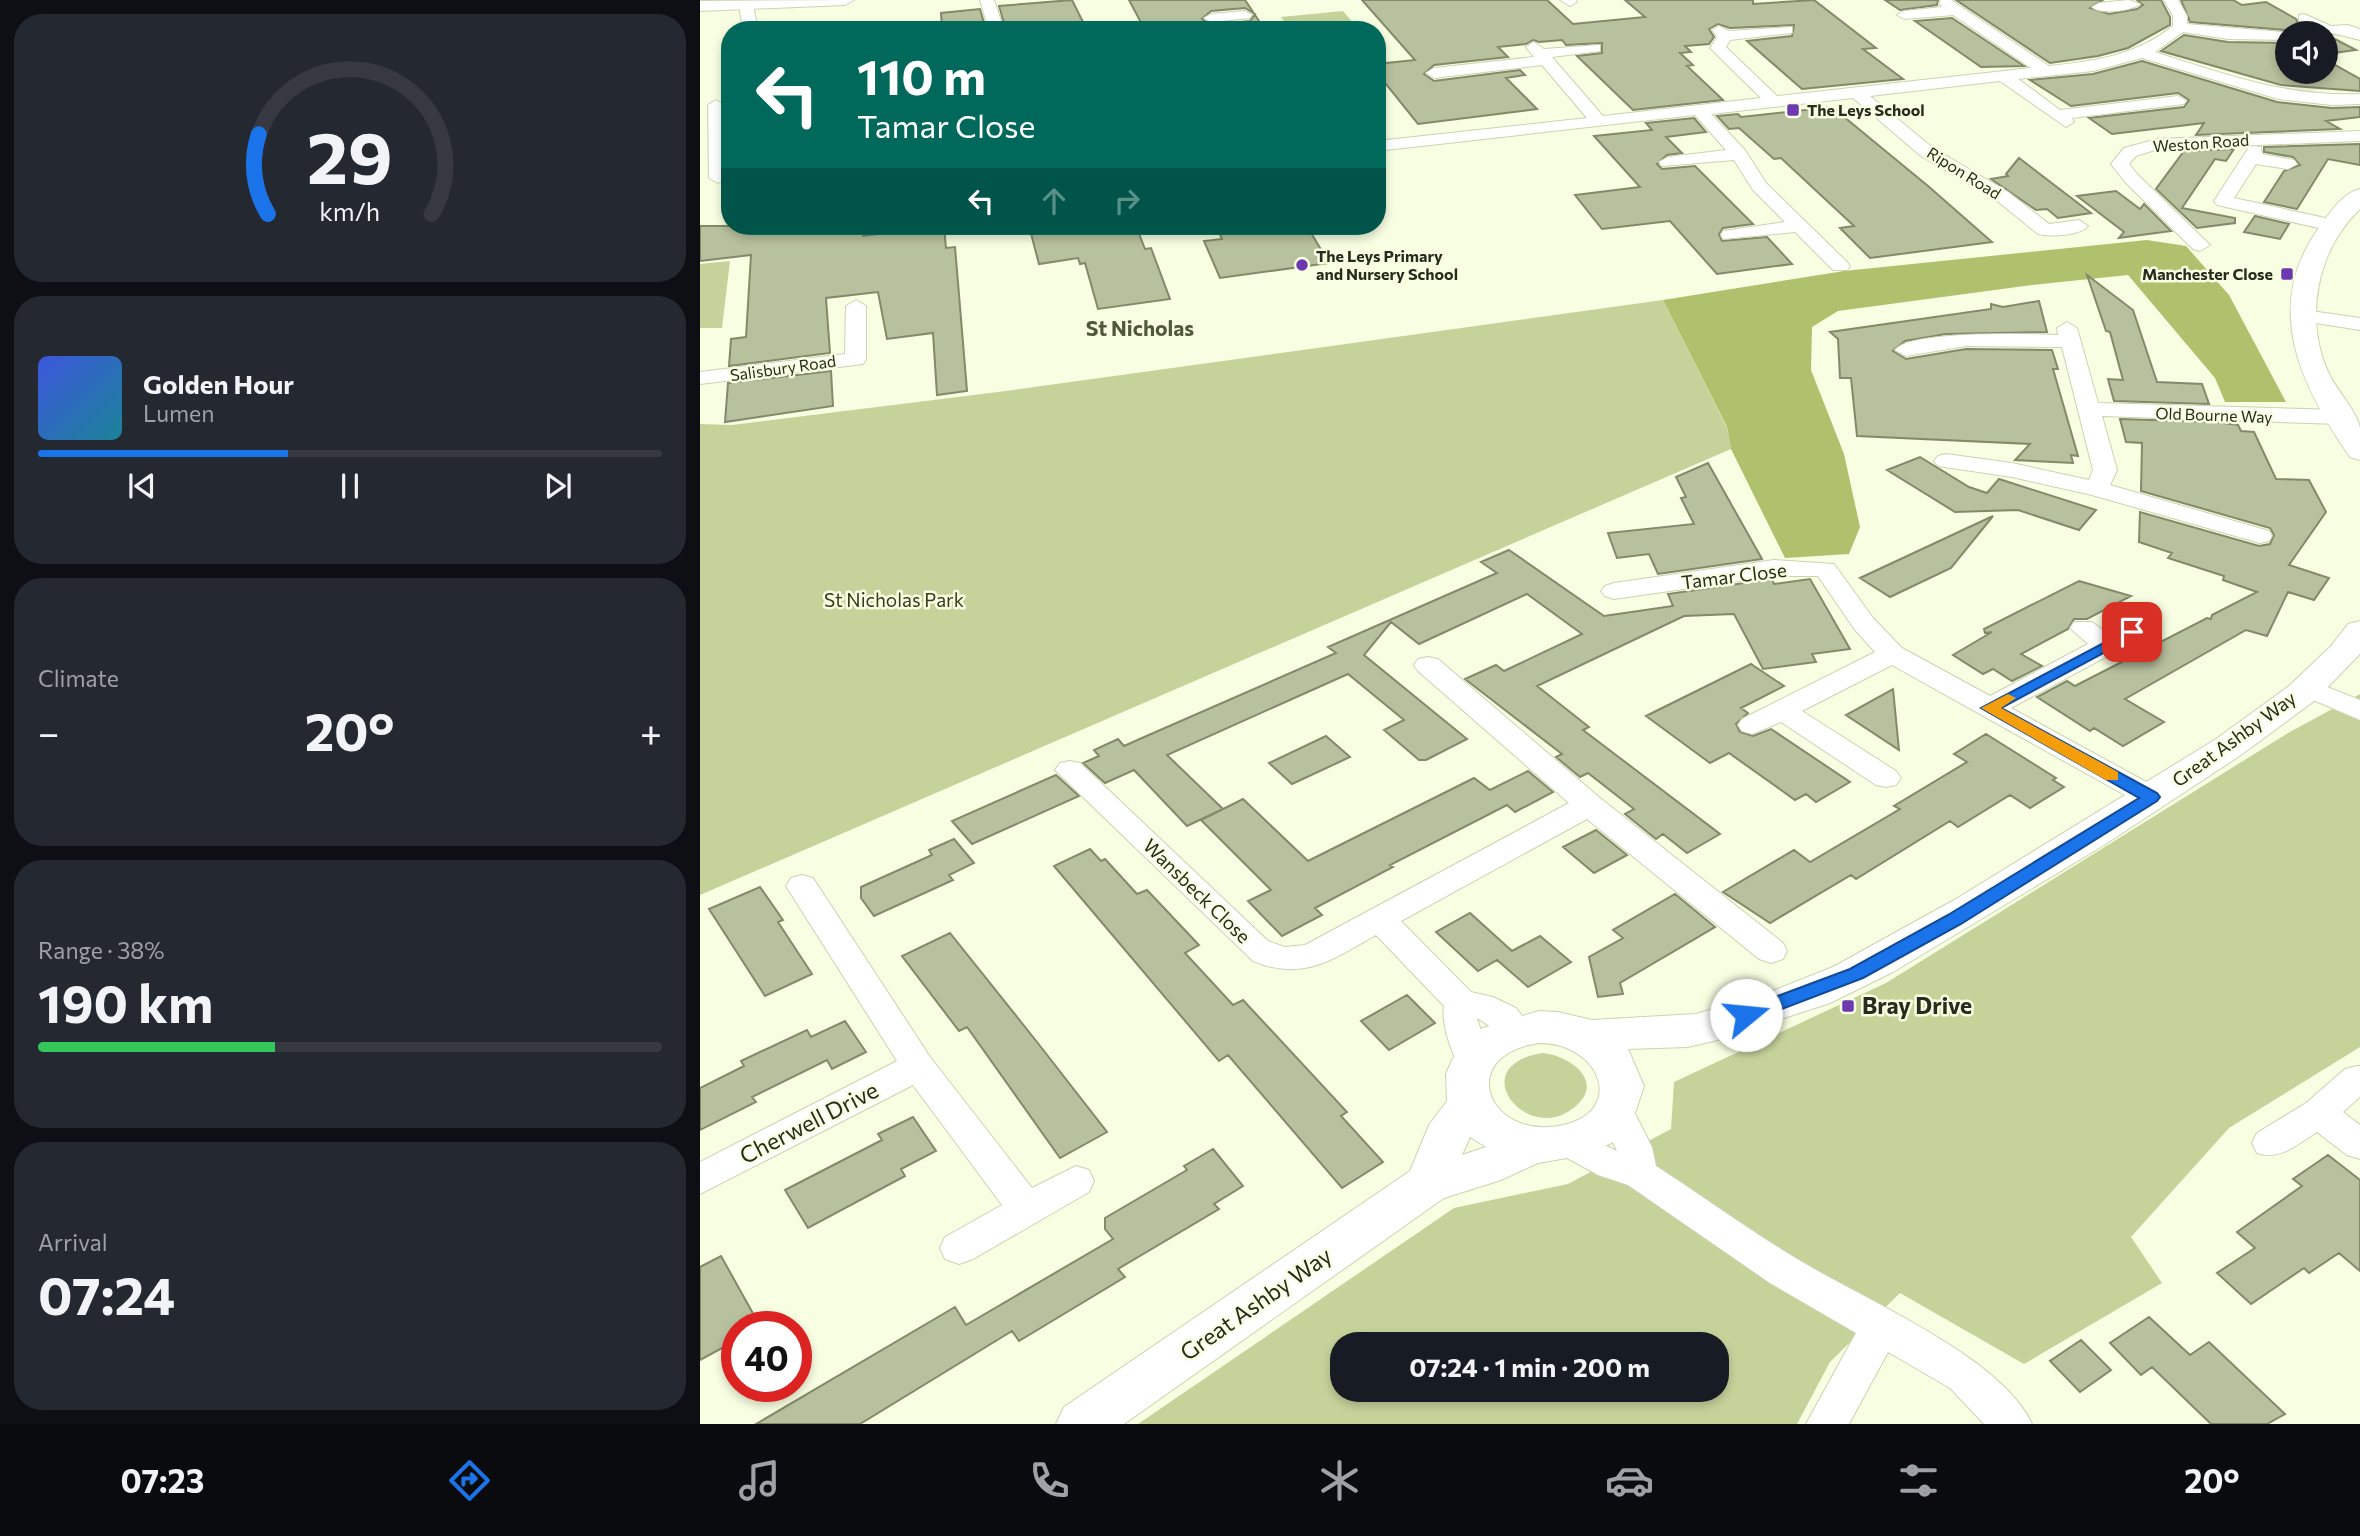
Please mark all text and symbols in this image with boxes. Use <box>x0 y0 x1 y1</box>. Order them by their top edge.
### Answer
map controls <box>2275 21 2338 84</box>
button: sound <box>2275 21 2338 84</box>
text: 110 m <box>857 45 986 105</box>
icon: left <box>742 49 833 140</box>
place label: The Leys School <box>1807 100 1925 119</box>
marker: The Leys School <box>1785 102 1801 118</box>
text: Tamar Close <box>857 105 1035 145</box>
text: 29 <box>307 110 393 199</box>
street label: Weston Road <box>2152 130 2250 155</box>
street label: Ripon Road <box>1924 142 2005 203</box>
icon: left <box>962 182 1000 220</box>
icon: ahead <box>1035 182 1073 220</box>
icon: right <box>1108 182 1146 220</box>
text: km/h <box>320 196 380 226</box>
place label: The Leys Primary and Nursery School <box>1316 246 1458 283</box>
marker: The Leys Primary and Nursery School <box>1294 257 1310 273</box>
place label: Manchester Close <box>2142 264 2273 283</box>
marker: Manchester Close <box>2279 266 2295 282</box>
district label: St Nicholas <box>1086 315 1194 340</box>
street label: Salisbury Road <box>729 351 837 384</box>
text: Golden Hour <box>143 368 294 399</box>
text: Lumen <box>143 399 214 427</box>
street label: Old Bourne Way <box>2155 403 2273 426</box>
icon: previous <box>123 467 161 505</box>
icon: pause <box>331 467 369 505</box>
icon: next <box>539 467 577 505</box>
street label: Tamar Close <box>1680 558 1788 593</box>
park label: St Nicholas Park <box>824 588 964 611</box>
pin <box>2102 602 2162 662</box>
icon: arrive <box>2113 613 2151 651</box>
text: Climate <box>38 664 119 692</box>
street label: Great Ashby Way <box>2167 686 2300 791</box>
text: 20° <box>305 698 395 762</box>
text: − <box>38 708 60 755</box>
text: + <box>640 708 662 755</box>
street label: Wansbeck Close <box>1139 834 1256 948</box>
text: Range · 38% <box>38 936 165 964</box>
text: 190 km <box>38 970 213 1034</box>
position arrow <box>1709 978 1783 1052</box>
place label: Bray Drive <box>1862 991 1972 1019</box>
marker: Bray Drive <box>1840 998 1856 1014</box>
street label: Cherwell Drive <box>734 1075 883 1169</box>
text: Arrival <box>38 1228 108 1256</box>
street label: Great Ashby Way <box>1174 1240 1337 1366</box>
text: 07:24 <box>38 1262 175 1326</box>
speed limit sign: 40 <box>721 1311 812 1402</box>
text: 07:24 · 1 min · 200 m <box>1409 1351 1650 1382</box>
icon: directions <box>445 1456 494 1505</box>
icon: music <box>735 1456 784 1505</box>
icon: phone <box>1025 1456 1074 1505</box>
icon: climate <box>1315 1456 1364 1505</box>
icon: car <box>1605 1456 1654 1505</box>
icon: filters <box>1894 1456 1943 1505</box>
text: 07:23 <box>120 1460 204 1500</box>
text: 20° <box>2184 1460 2239 1500</box>

